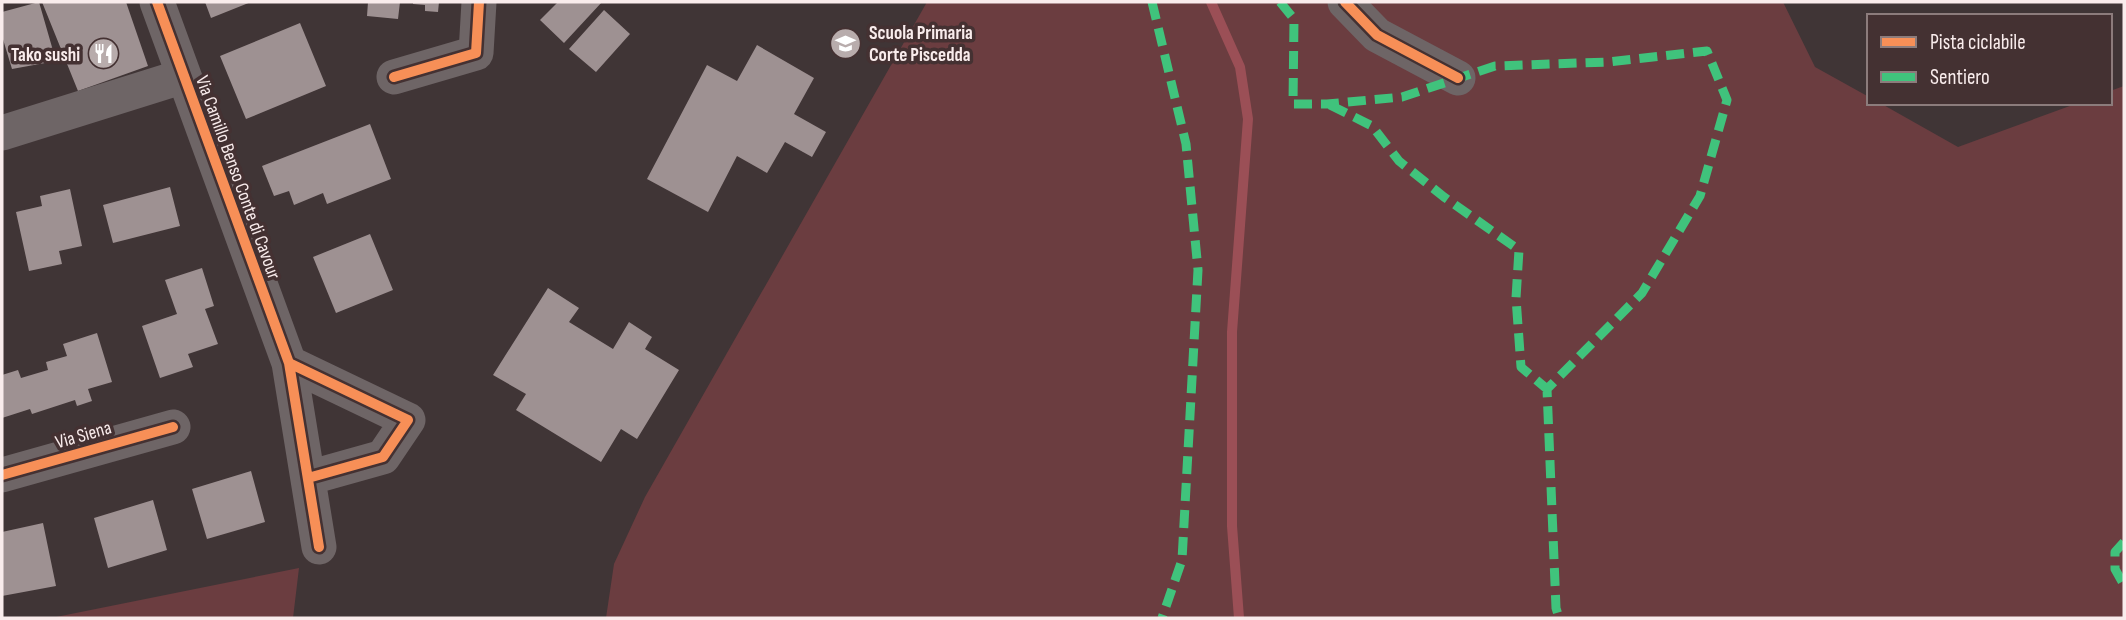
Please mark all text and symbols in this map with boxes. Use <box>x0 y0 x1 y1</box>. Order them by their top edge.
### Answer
legend <box>1867 14 2112 105</box>
place label: Scuola Primaria Corte Piscedda <box>869 22 973 67</box>
school or university icon: Scuola Primaria Corte Piscedda <box>829 26 863 60</box>
text: Pista ciclabile <box>1930 30 2026 55</box>
restaurant icon: Tako sushi <box>86 37 120 71</box>
place label: Tako sushi <box>11 44 80 67</box>
text: Sentiero <box>1930 65 1990 90</box>
street label: Via Camillo Benso Conte di Cavour <box>190 73 285 283</box>
street label: Via Siena <box>53 417 114 454</box>

